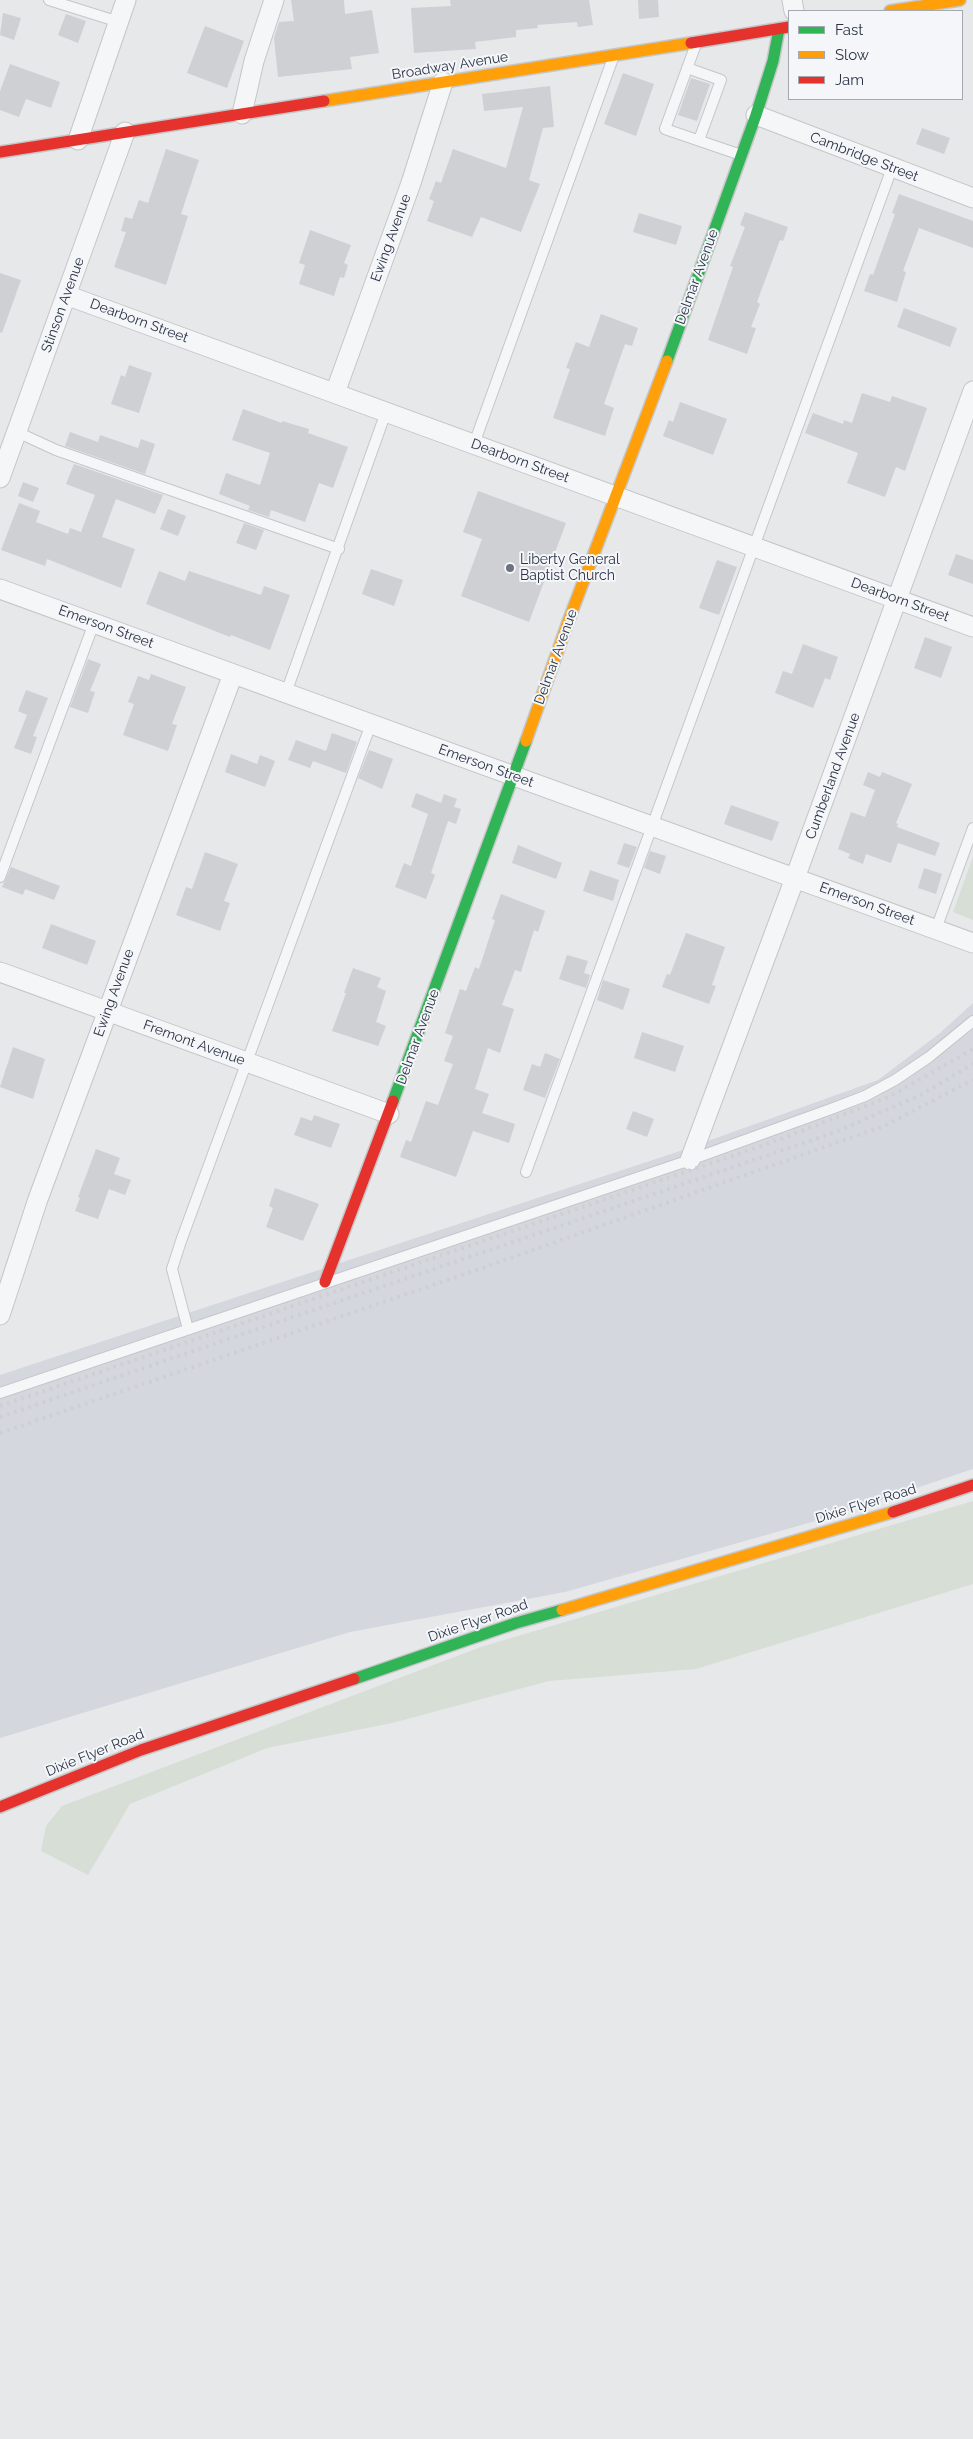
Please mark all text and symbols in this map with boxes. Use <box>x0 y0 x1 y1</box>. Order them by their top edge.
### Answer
legend <box>788 10 963 100</box>
text: Fast <box>835 21 863 39</box>
text: Slow <box>835 46 869 64</box>
street label: Broadway Avenue <box>391 49 509 83</box>
text: Jam <box>835 71 864 89</box>
street label: Cambridge Street <box>807 129 921 185</box>
street label: Ewing Avenue <box>367 192 415 284</box>
street label: Delmar Avenue <box>672 227 722 327</box>
street label: Stinson Avenue <box>38 255 88 355</box>
street label: Dearborn Street <box>88 295 190 347</box>
street label: Dearborn Street <box>469 435 571 487</box>
place label: Liberty General Baptist Church <box>520 552 620 584</box>
marker: Liberty General Baptist Church <box>504 562 516 574</box>
street label: Dearborn Street <box>849 574 951 626</box>
street label: Emerson Street <box>56 602 156 652</box>
street label: Delmar Avenue <box>531 607 581 707</box>
street label: Cumberland Avenue <box>802 710 864 842</box>
street label: Emerson Street <box>436 741 536 791</box>
street label: Emerson Street <box>817 879 917 929</box>
street label: Ewing Avenue <box>90 947 138 1039</box>
street label: Delmar Avenue <box>393 987 443 1087</box>
street label: Fremont Avenue <box>141 1017 247 1069</box>
street label: Dixie Flyer Road <box>814 1481 918 1527</box>
street label: Dixie Flyer Road <box>426 1596 530 1646</box>
street label: Dixie Flyer Road <box>43 1726 147 1780</box>

